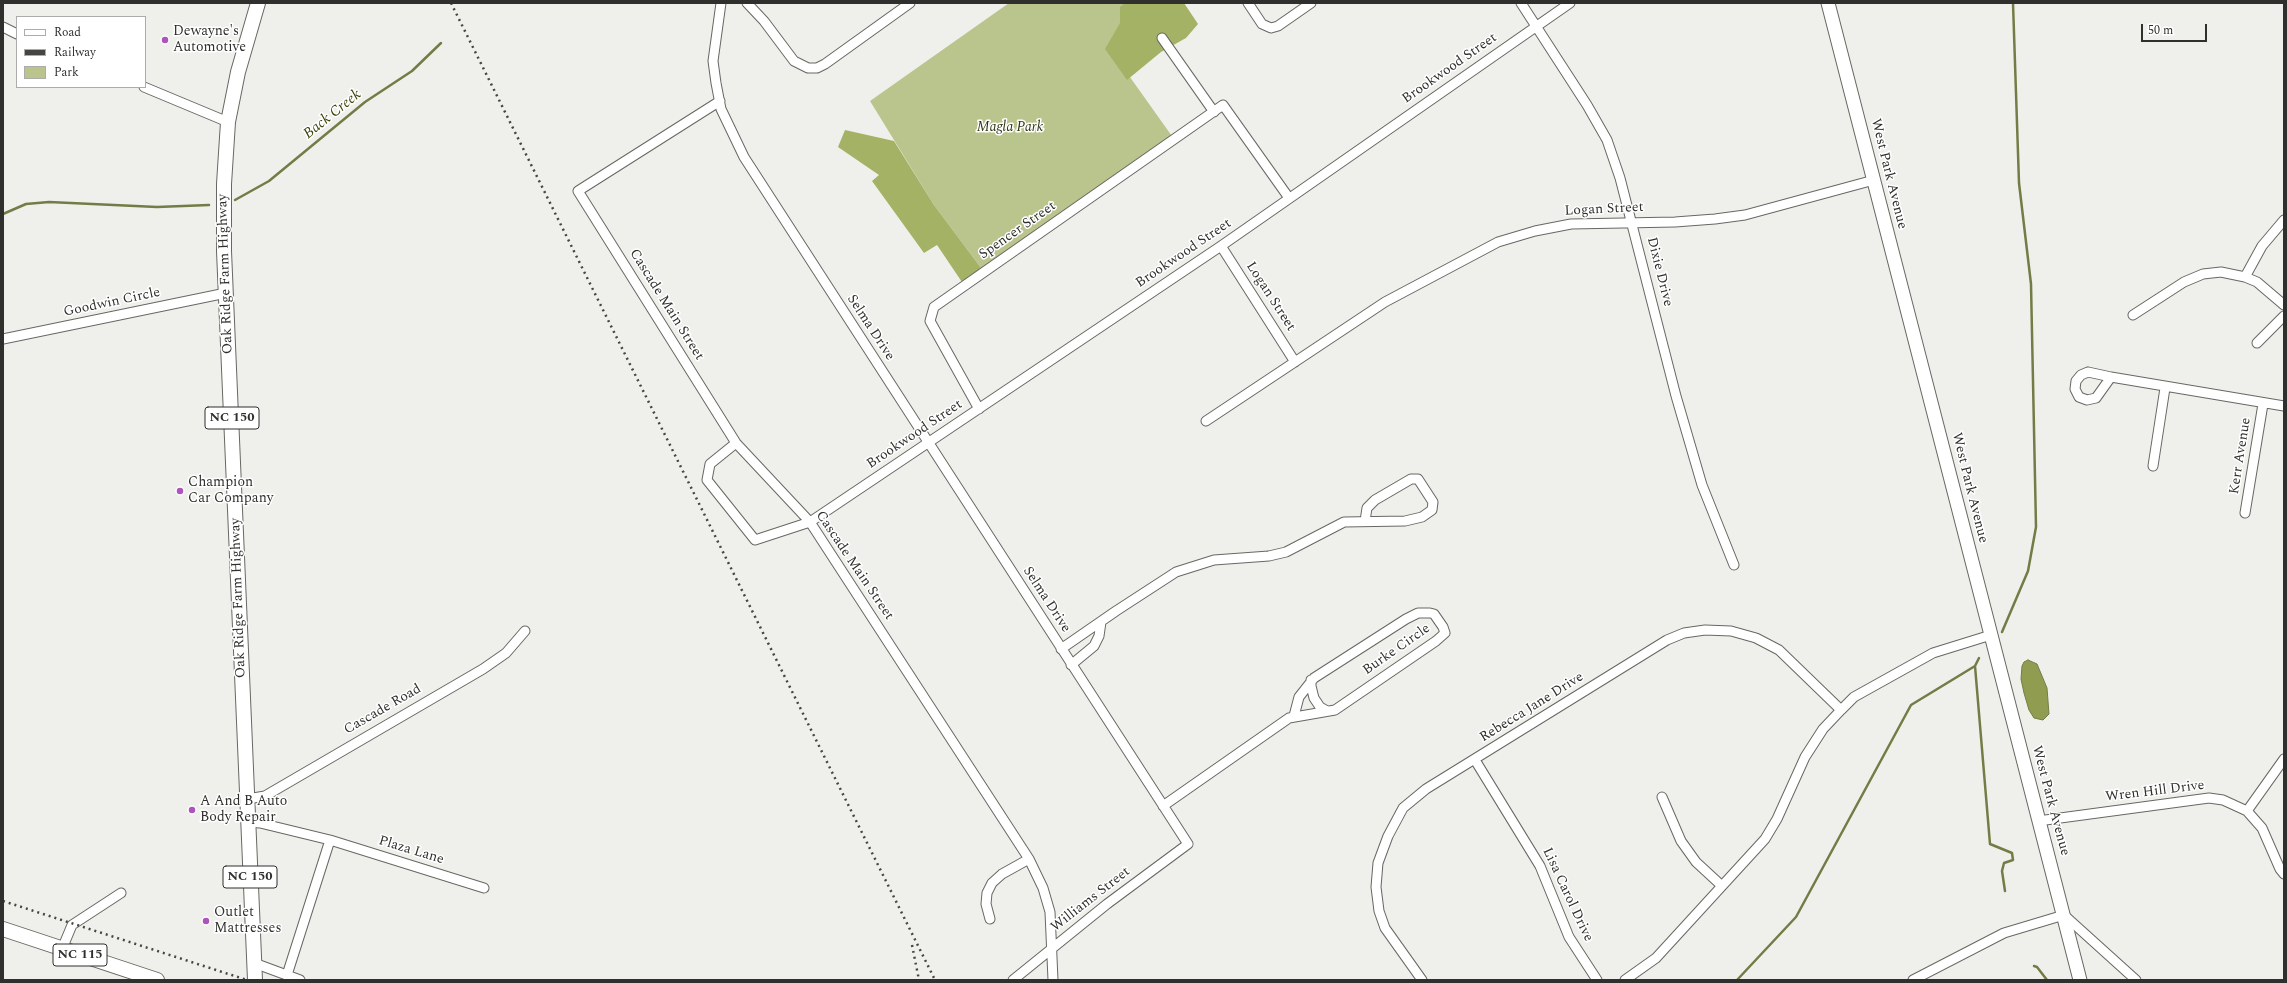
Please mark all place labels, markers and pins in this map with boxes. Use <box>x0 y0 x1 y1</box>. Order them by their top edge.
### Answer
place label: Dewayne's Automotive <box>173 24 246 56</box>
marker: Dewayne's Automotive <box>160 35 170 45</box>
place label: Champion Car Company <box>188 475 273 508</box>
marker: Champion Car Company <box>175 486 185 496</box>
place label: A And B Auto Body Repair <box>200 794 287 826</box>
marker: A And B Auto Body Repair <box>187 805 197 815</box>
place label: Outlet Mattresses <box>214 905 281 938</box>
marker: Outlet Mattresses <box>201 916 211 926</box>

